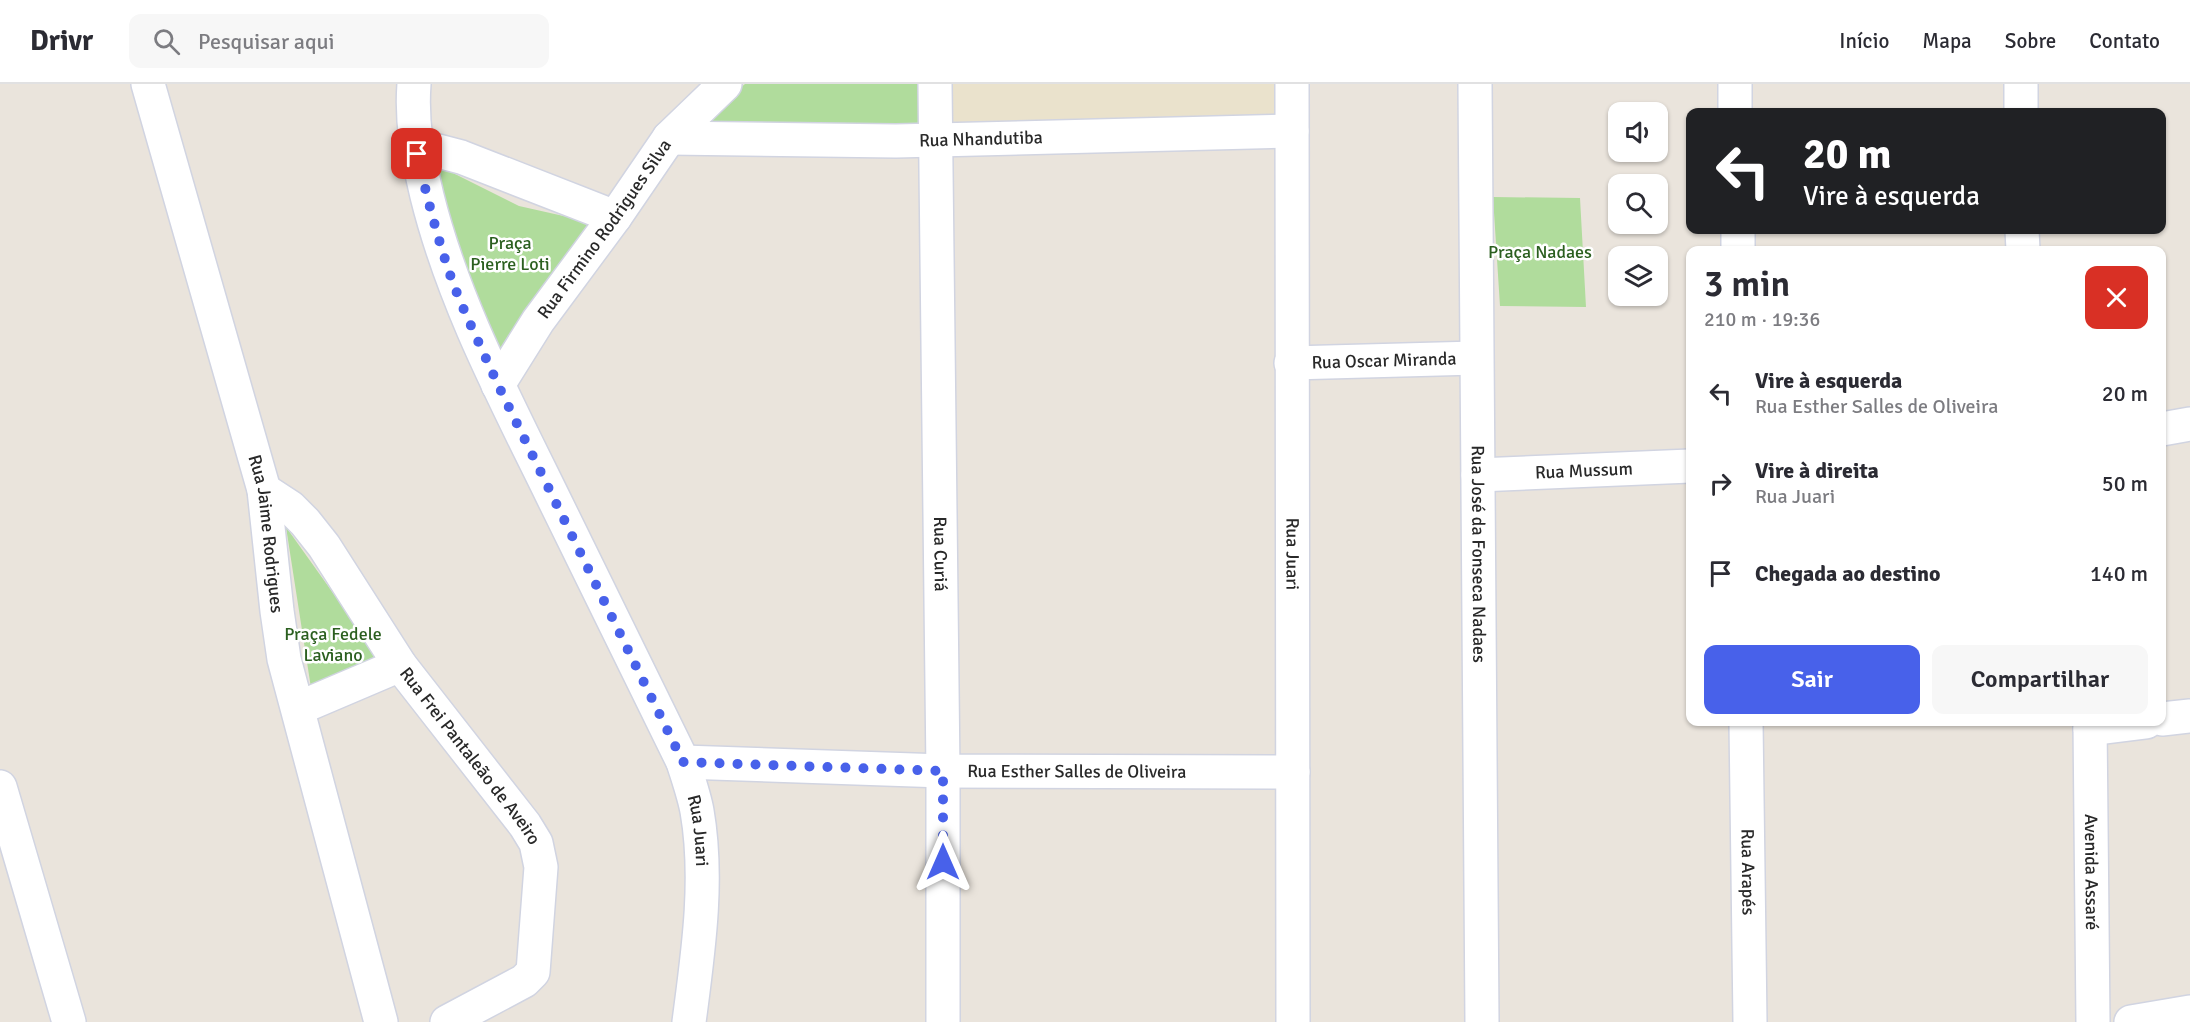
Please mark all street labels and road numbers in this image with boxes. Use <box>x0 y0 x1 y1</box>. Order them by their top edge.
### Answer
street label: Rua Nhandutiba <box>919 126 1043 151</box>
street label: Rua Firmino Rodrigues Silva <box>533 135 676 323</box>
street label: Rua Oscar Miranda <box>1311 348 1457 373</box>
street label: Rua José da Fonseca Nadaes <box>1467 445 1490 663</box>
street label: Rua Jaime Rodrigues <box>243 452 288 614</box>
street label: Rua Mussum <box>1535 457 1633 484</box>
street label: Rua Curiá <box>929 516 952 592</box>
street label: Rua Juari <box>1281 518 1304 590</box>
street label: Rua Frei Pantaleão de Aveiro <box>395 663 545 849</box>
street label: Rua Esther Salles de Oliveira <box>967 760 1186 783</box>
street label: Rua Juari <box>683 792 713 867</box>
street label: Avenida Assaré <box>2080 814 2103 930</box>
street label: Rua Arapés <box>1736 829 1760 915</box>

